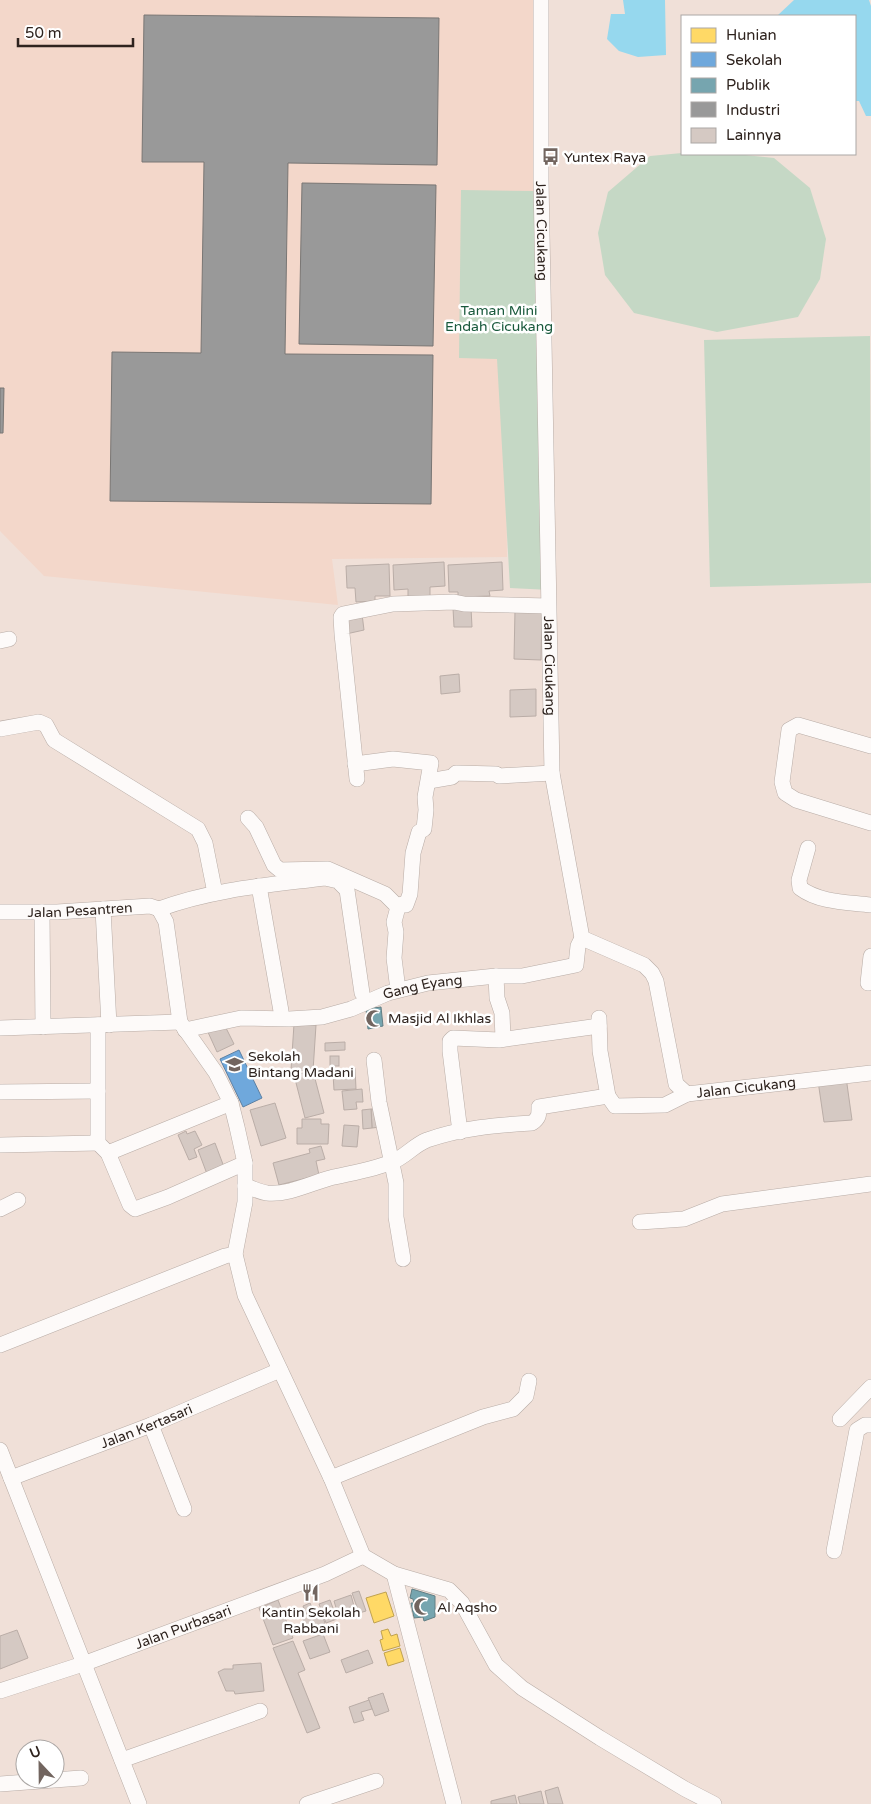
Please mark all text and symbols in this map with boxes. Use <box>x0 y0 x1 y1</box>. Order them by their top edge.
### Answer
scale bar <box>18 15 132 47</box>
legend <box>681 15 856 155</box>
text: 50 m <box>25 24 62 42</box>
text: Hunian <box>726 26 777 44</box>
text: Sekolah <box>726 51 782 69</box>
text: Publik <box>726 76 770 94</box>
text: Industri <box>726 101 780 119</box>
text: Lainnya <box>726 126 781 144</box>
bus stop icon: Yuntex Raya <box>540 147 560 167</box>
place label: Yuntex Raya <box>564 149 646 166</box>
street label: Jalan Cicukang <box>532 181 551 281</box>
park label: Taman Mini Endah Cicukang <box>445 302 553 335</box>
street label: Jalan Cicukang <box>540 616 559 716</box>
street label: Jalan Pesantren <box>27 899 133 921</box>
street label: Gang Eyang <box>381 972 463 1003</box>
mosque icon: Masjid Al Ikhlas <box>364 1008 384 1028</box>
place label: Masjid Al Ikhlas <box>388 1010 491 1027</box>
place label: Sekolah Bintang Madani <box>248 1048 354 1081</box>
school or university icon: Sekolah Bintang Madani <box>224 1054 244 1074</box>
street label: Jalan Cicukang <box>696 1074 797 1102</box>
street label: Jalan Kertasari <box>98 1400 195 1452</box>
restaurant icon: Kantin Sekolah Rabbani <box>301 1582 321 1602</box>
mosque icon: Al Aqsho <box>413 1597 433 1617</box>
place label: Al Aqsho <box>437 1599 497 1616</box>
street label: Jalan Purbasari <box>133 1602 234 1653</box>
place label: Kantin Sekolah Rabbani <box>261 1604 361 1637</box>
north arrow <box>15 1739 65 1789</box>
text: U <box>27 1743 43 1762</box>

